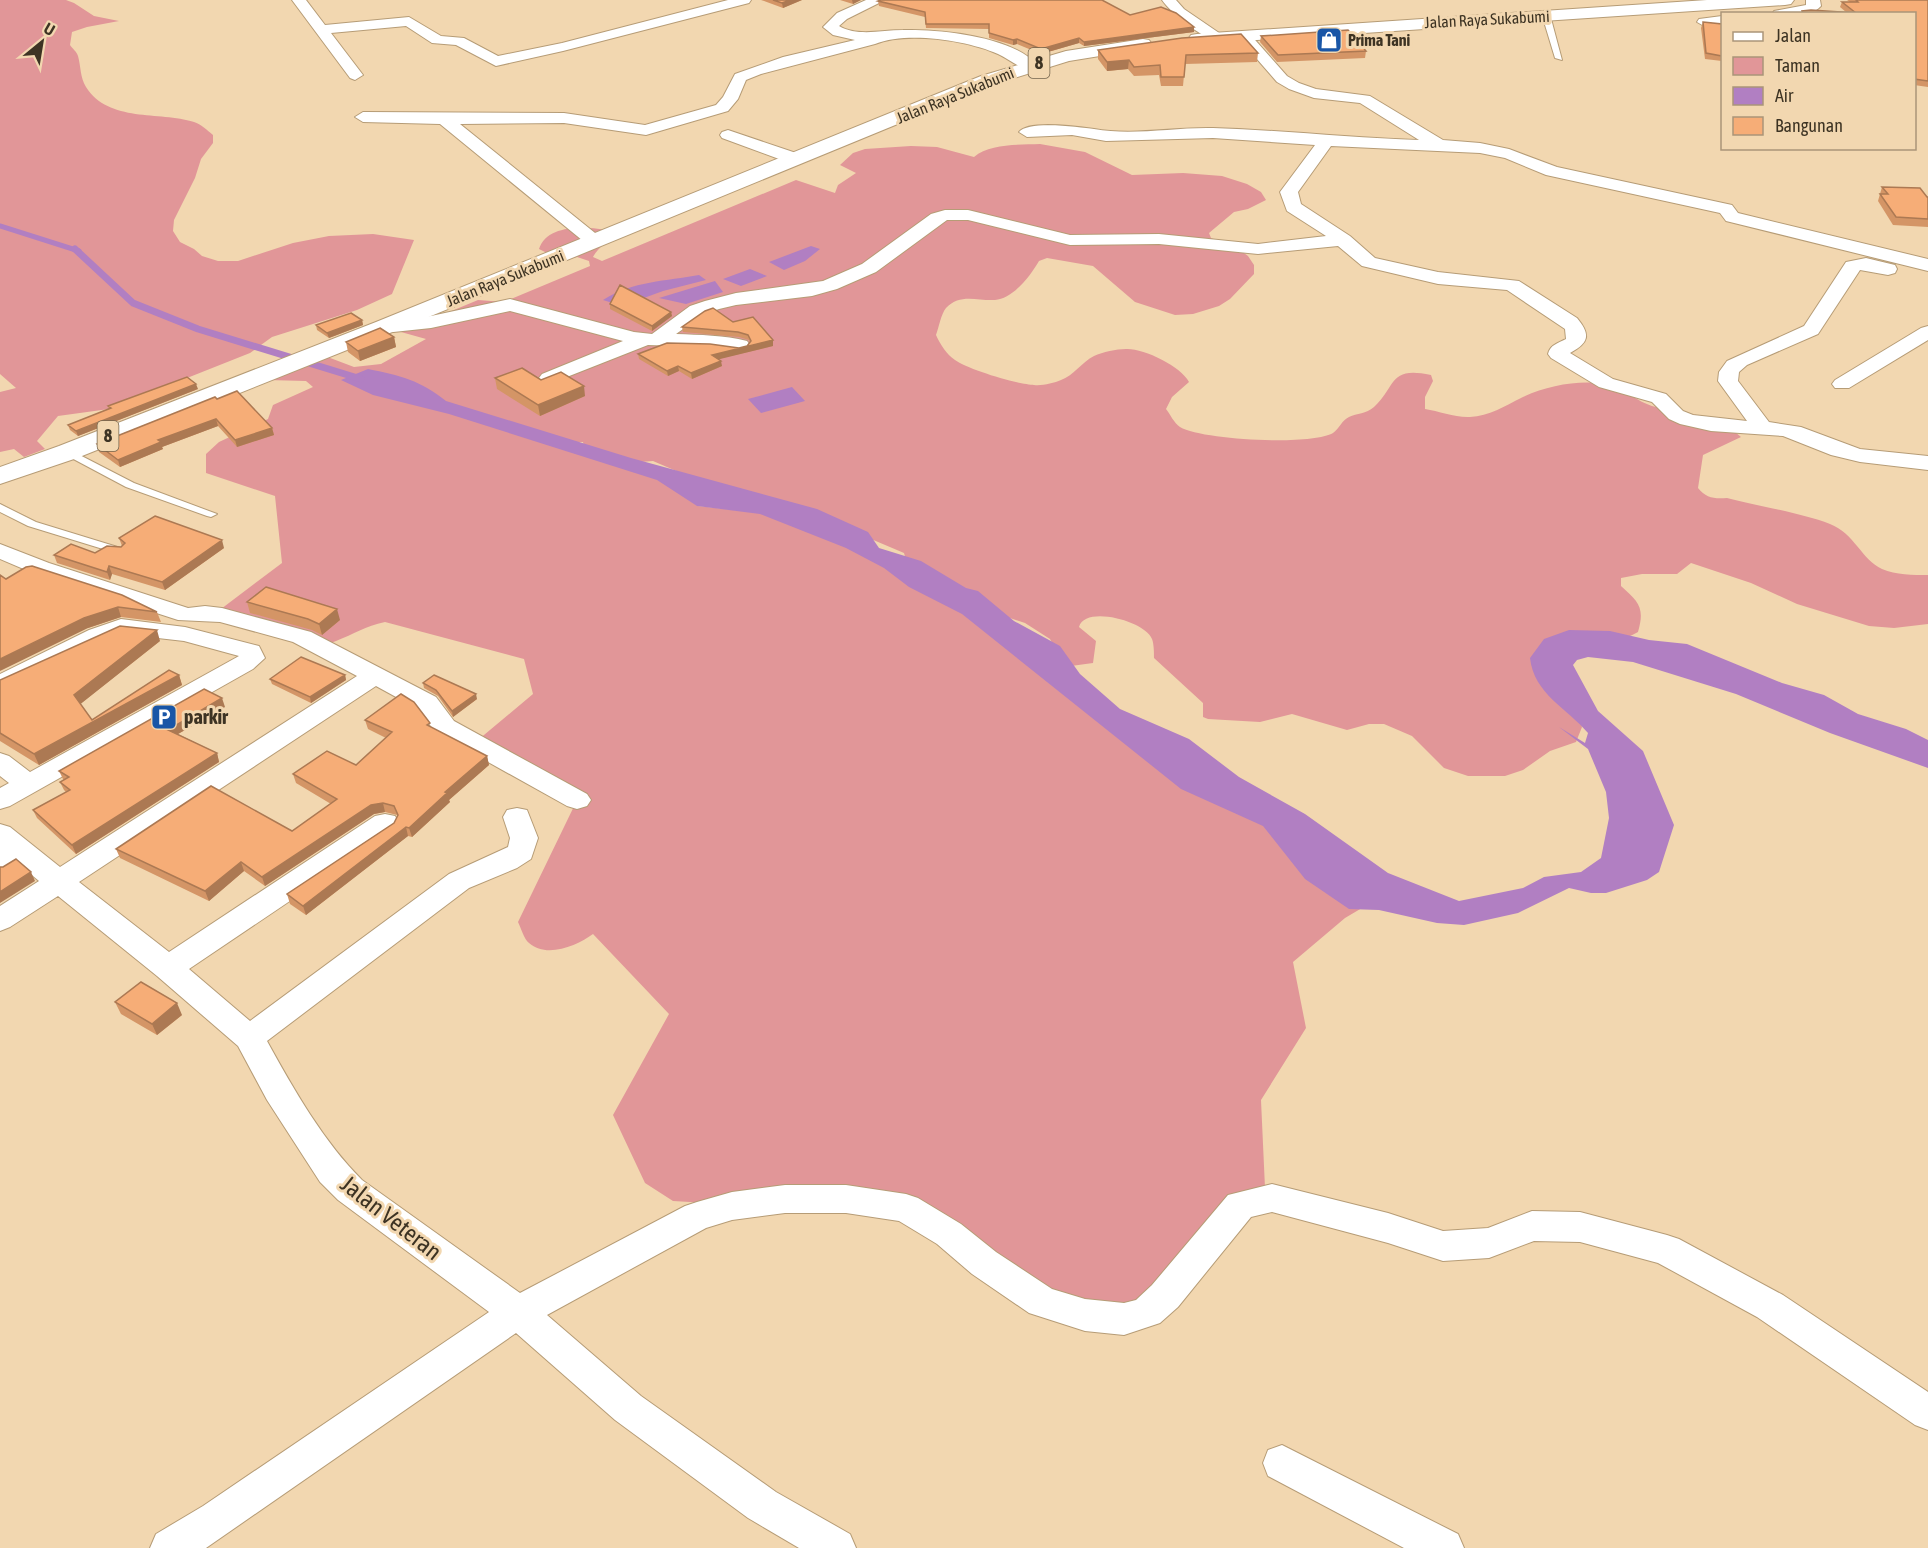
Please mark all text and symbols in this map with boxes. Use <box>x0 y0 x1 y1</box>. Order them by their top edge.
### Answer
street label: Jalan Raya Sukabumi <box>1424 7 1550 32</box>
north arrow <box>12 12 72 72</box>
legend <box>1721 12 1916 150</box>
text: U <box>41 19 58 39</box>
shop icon: Prima Tani <box>1314 25 1344 55</box>
text: Jalan <box>1775 25 1811 46</box>
place label: Prima Tani <box>1348 31 1410 49</box>
road number: 8 <box>1028 48 1050 78</box>
text: Taman <box>1775 55 1820 76</box>
street label: Jalan Raya Sukabumi <box>894 63 1017 128</box>
text: Air <box>1775 85 1794 106</box>
text: Bangunan <box>1775 115 1843 136</box>
street label: Jalan Raya Sukabumi <box>444 246 567 311</box>
road number: 8 <box>98 421 118 451</box>
parking icon: parkir <box>149 702 179 732</box>
place label: parkir <box>184 705 229 728</box>
street label: Jalan Veteran <box>336 1170 447 1265</box>

